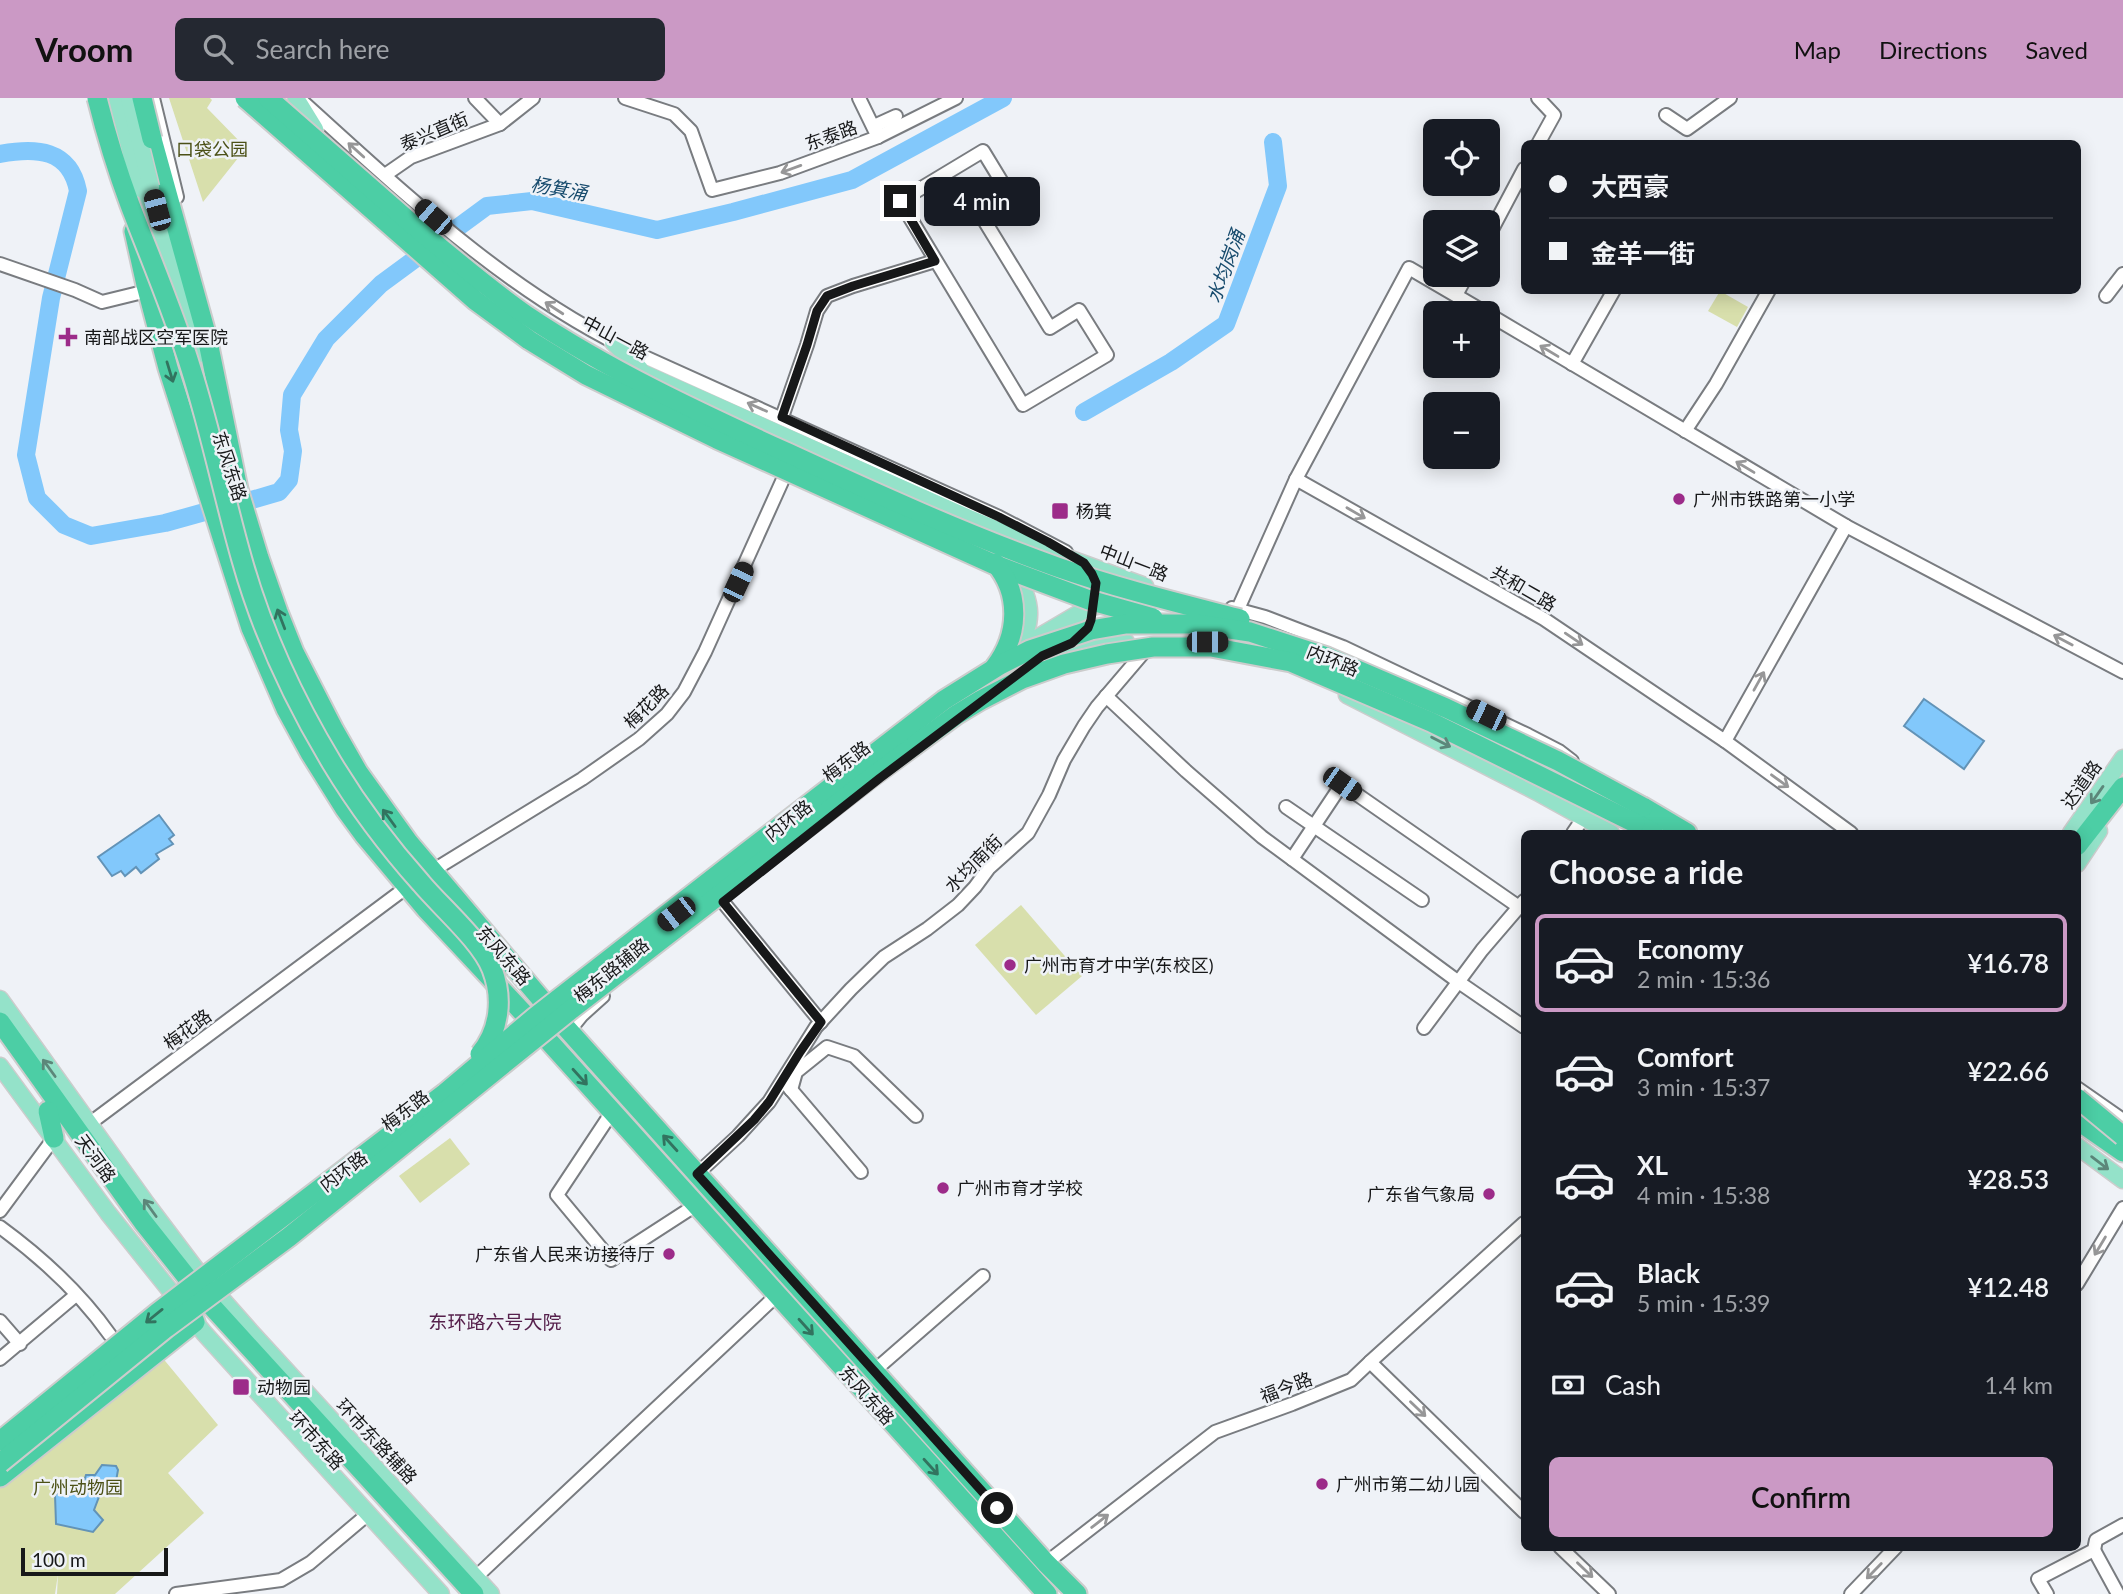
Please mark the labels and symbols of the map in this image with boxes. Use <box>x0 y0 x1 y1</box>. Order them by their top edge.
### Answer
street label: 泰兴直街 <box>397 107 471 155</box>
street label: 东泰路 <box>802 115 860 155</box>
park label: 口袋公园 <box>176 138 248 160</box>
one-way arrow <box>347 142 365 158</box>
one-way arrow <box>780 164 802 176</box>
water label: 杨箕涌 <box>529 172 591 205</box>
callout: 4 min <box>925 176 1040 226</box>
route end <box>884 185 916 217</box>
car <box>142 187 173 233</box>
car <box>411 195 456 239</box>
water label: 水均岗涌 <box>1201 224 1249 306</box>
one-way arrow <box>545 301 564 315</box>
street label: 中山一路 <box>579 310 653 364</box>
place label: 南部战区空军医院 <box>84 326 228 348</box>
marker: 南部战区空军医院 <box>58 327 78 347</box>
one-way arrow <box>1540 343 1560 357</box>
one-way arrow <box>164 361 177 383</box>
one-way arrow <box>747 400 769 413</box>
street label: 东风东路 <box>208 428 252 504</box>
one-way arrow <box>1735 459 1755 473</box>
place label: 广州市铁路第一小学 <box>1693 488 1855 510</box>
marker: 广州市铁路第一小学 <box>1671 491 1687 507</box>
place label: 杨箕 <box>1076 500 1112 522</box>
marker: 杨箕 <box>1050 501 1070 521</box>
one-way arrow <box>1345 506 1365 520</box>
street label: 中山一路 <box>1096 539 1172 585</box>
car <box>720 559 757 605</box>
street label: 共和二路 <box>1487 560 1561 616</box>
one-way arrow <box>273 608 286 630</box>
car <box>1187 632 1229 653</box>
one-way arrow <box>1563 632 1583 646</box>
one-way arrow <box>2053 633 2073 647</box>
street label: 内环路 <box>1304 640 1362 680</box>
one-way arrow <box>1752 672 1766 692</box>
street label: 梅花路 <box>619 679 673 733</box>
car <box>1463 696 1510 734</box>
street label: 梅东路 <box>818 736 874 786</box>
one-way arrow <box>1430 736 1450 750</box>
street label: 达道路 <box>2057 756 2105 812</box>
car <box>1319 763 1366 805</box>
one-way arrow <box>1770 774 1789 788</box>
one-way arrow <box>2090 785 2104 804</box>
street label: 内环路 <box>760 795 816 845</box>
one-way arrow <box>382 809 397 828</box>
street label: 水均南街 <box>940 830 1006 896</box>
car <box>653 893 700 935</box>
street label: 东风东路 <box>472 921 536 989</box>
street label: 梅东路辅路 <box>569 933 653 1007</box>
place label: 广州市育才中学(东校区) <box>1024 954 1214 976</box>
marker: 广州市育才中学(东校区) <box>1002 957 1018 973</box>
street label: 梅花路 <box>159 1004 215 1054</box>
one-way arrow <box>42 1059 56 1078</box>
one-way arrow <box>572 1068 588 1086</box>
street label: 梅东路 <box>377 1085 433 1135</box>
street label: 天河路 <box>71 1130 121 1186</box>
one-way arrow <box>662 1134 678 1152</box>
street label: 内环路 <box>315 1146 371 1196</box>
one-way arrow <box>2090 1155 2109 1170</box>
place label: 广州市育才学校 <box>957 1177 1083 1199</box>
marker: 广州市育才学校 <box>935 1180 951 1196</box>
place label: 广东省气象局 <box>1367 1183 1475 1205</box>
marker: 广东省气象局 <box>1481 1186 1497 1202</box>
one-way arrow <box>143 1199 157 1218</box>
one-way arrow <box>2093 1235 2107 1255</box>
place label: 广东省人民来访接待厅 <box>475 1243 655 1265</box>
marker: 广东省人民来访接待厅 <box>661 1246 677 1262</box>
one-way arrow <box>146 1308 164 1323</box>
district label: 东环路六号大院 <box>428 1310 562 1333</box>
one-way arrow <box>798 1318 814 1336</box>
street label: 东风东路 <box>835 1361 899 1429</box>
street label: 福今路 <box>1257 1367 1315 1407</box>
place label: 动物园 <box>257 1376 311 1398</box>
marker: 动物园 <box>231 1377 251 1397</box>
street label: 环市东路辅路 <box>332 1394 422 1488</box>
one-way arrow <box>1410 1401 1427 1418</box>
street label: 环市东路 <box>285 1406 349 1474</box>
one-way arrow <box>923 1458 940 1475</box>
place label: 广州市第二幼儿园 <box>1336 1473 1480 1495</box>
park label: 广州动物园 <box>33 1476 123 1498</box>
marker: 广州市第二幼儿园 <box>1314 1476 1330 1492</box>
route start <box>981 1492 1013 1524</box>
one-way arrow <box>1090 1514 1109 1529</box>
scale bar <box>21 1545 168 1577</box>
one-way arrow <box>1576 1562 1593 1579</box>
one-way arrow <box>1865 1562 1882 1579</box>

